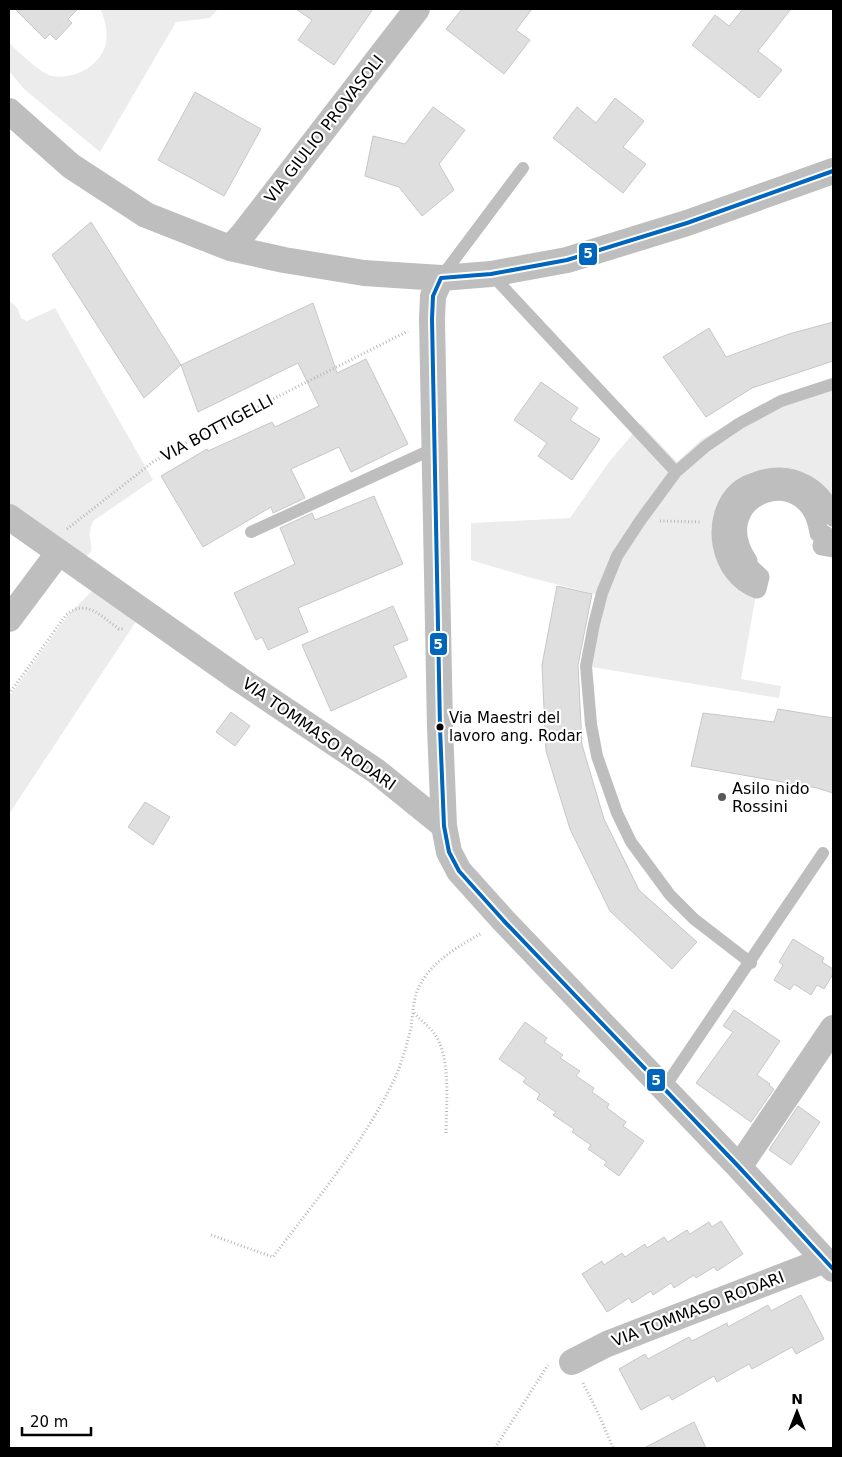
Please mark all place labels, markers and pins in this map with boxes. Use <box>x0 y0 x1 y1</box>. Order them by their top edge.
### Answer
place label: Via Maestri del lavoro ang. Rodar <box>449 709 583 745</box>
marker: Via Maestri del lavoro ang. Rodar <box>435 722 445 732</box>
place label: Asilo nido Rossini <box>732 779 810 816</box>
marker: Asilo nido Rossini <box>716 791 728 803</box>

